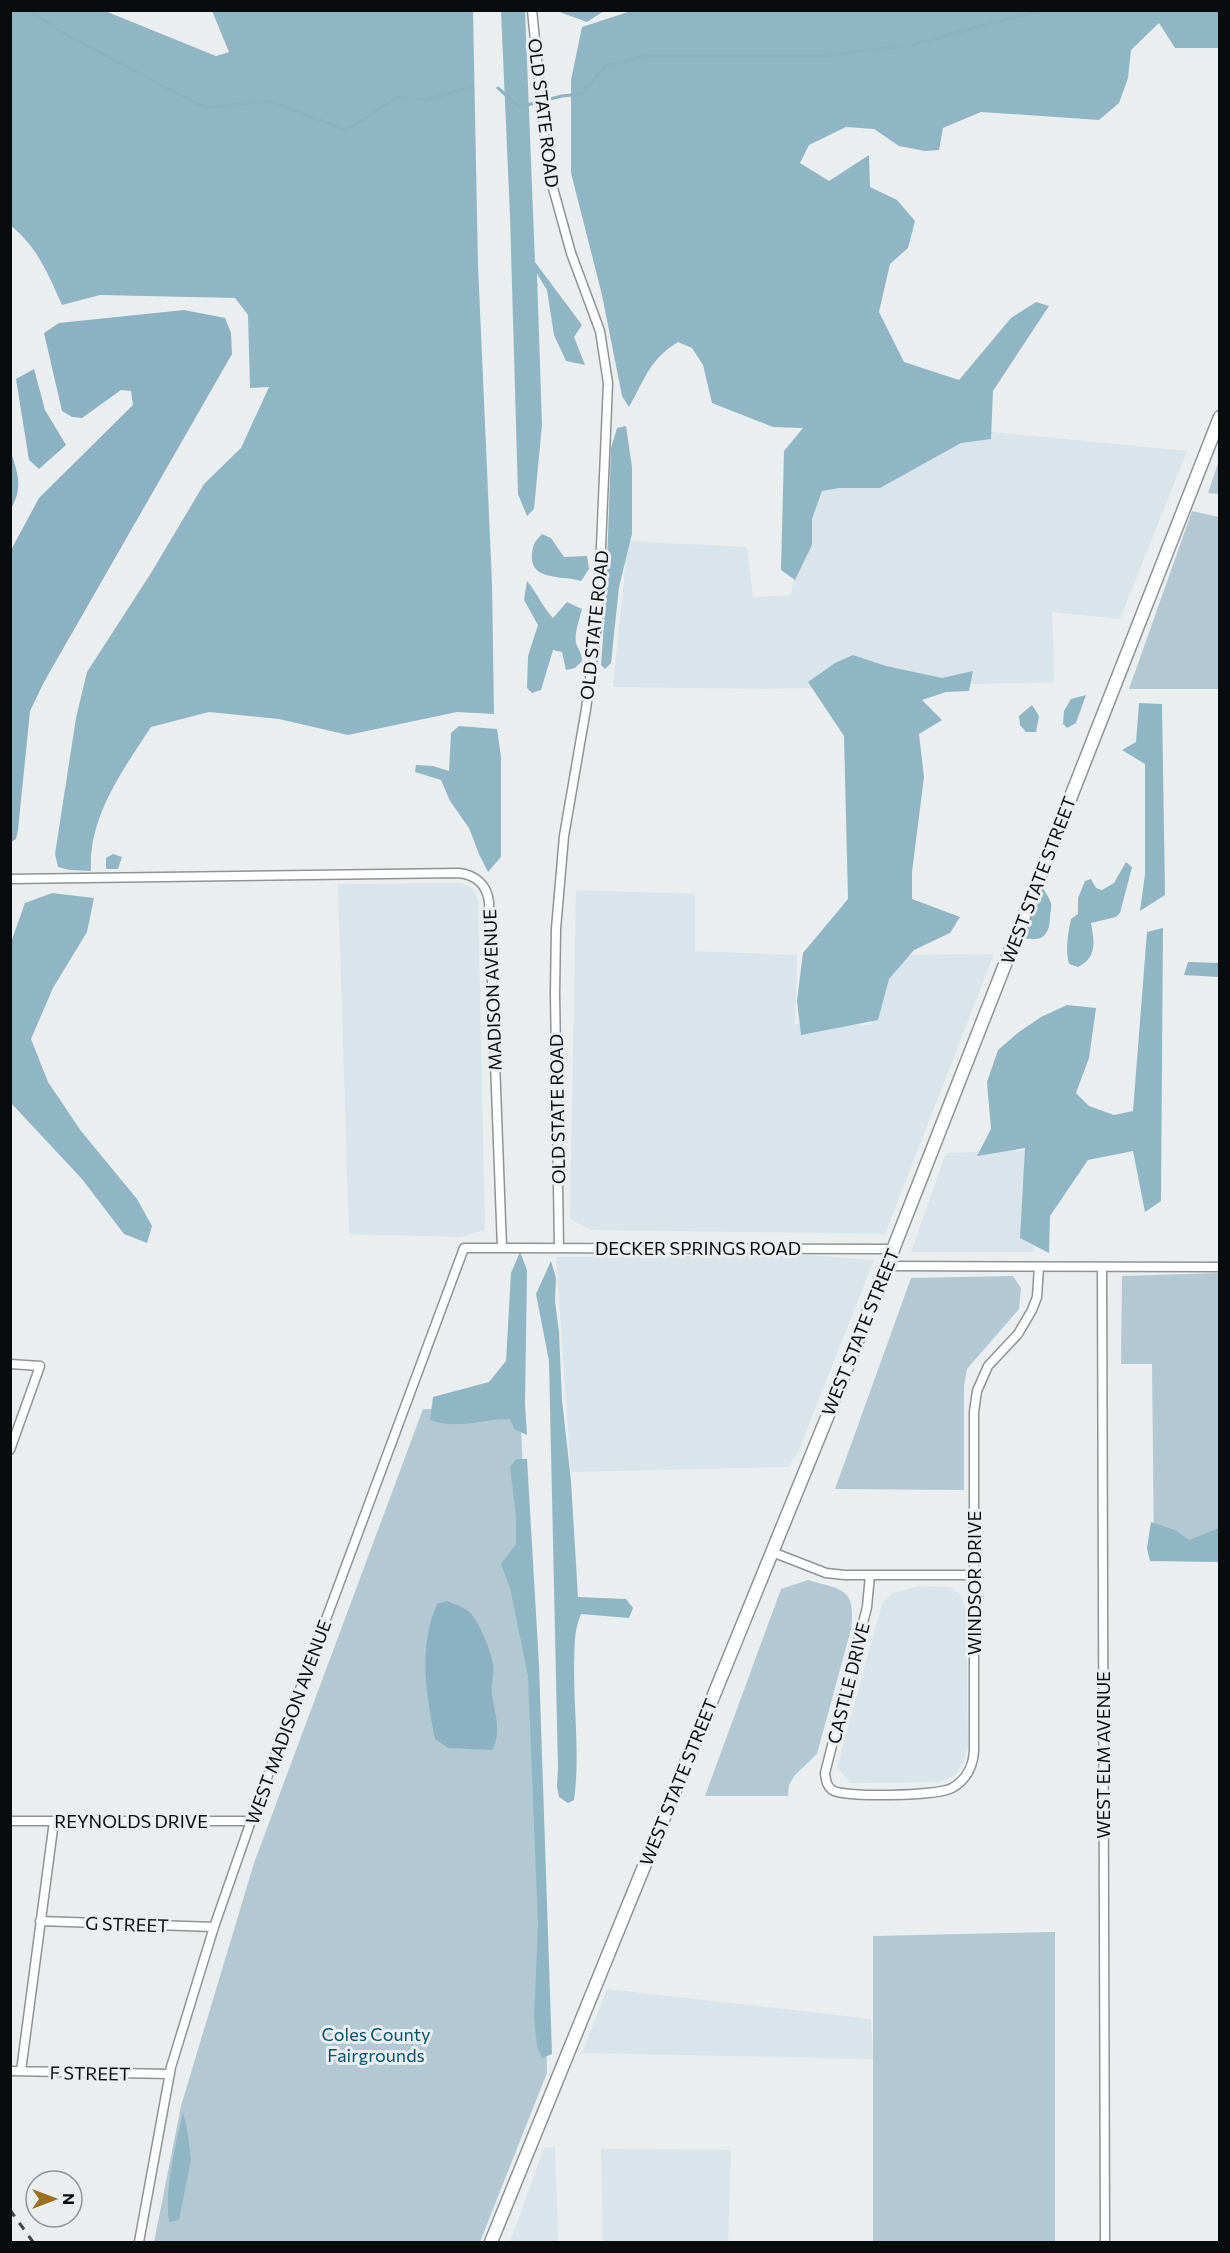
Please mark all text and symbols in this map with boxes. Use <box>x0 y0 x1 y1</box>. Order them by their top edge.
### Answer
street label: OLD STATE ROAD <box>524 37 564 189</box>
street label: OLD STATE ROAD <box>575 549 613 701</box>
street label: WEST STATE STREET <box>996 793 1080 967</box>
street label: MADISON AVENUE <box>478 909 506 1071</box>
street label: OLD STATE ROAD <box>545 1034 569 1184</box>
street label: DECKER SPRINGS ROAD <box>595 1237 801 1259</box>
street label: WEST STATE STREET <box>816 1245 904 1419</box>
street label: WINDSOR DRIVE <box>963 1511 985 1655</box>
street label: WEST MADISON AVENUE <box>241 1617 335 1827</box>
street label: CASTLE DRIVE <box>822 1620 874 1746</box>
street label: WEST ELM AVENUE <box>1092 1671 1114 1839</box>
street label: WEST STATE STREET <box>634 1695 722 1869</box>
street label: REYNOLDS DRIVE <box>54 1810 208 1832</box>
street label: G STREET <box>85 1912 169 1936</box>
park label: Coles County Fairgrounds <box>322 2023 430 2066</box>
street label: F STREET <box>50 2061 130 2085</box>
north arrow <box>24 2169 84 2229</box>
text: N <box>60 2193 79 2205</box>

